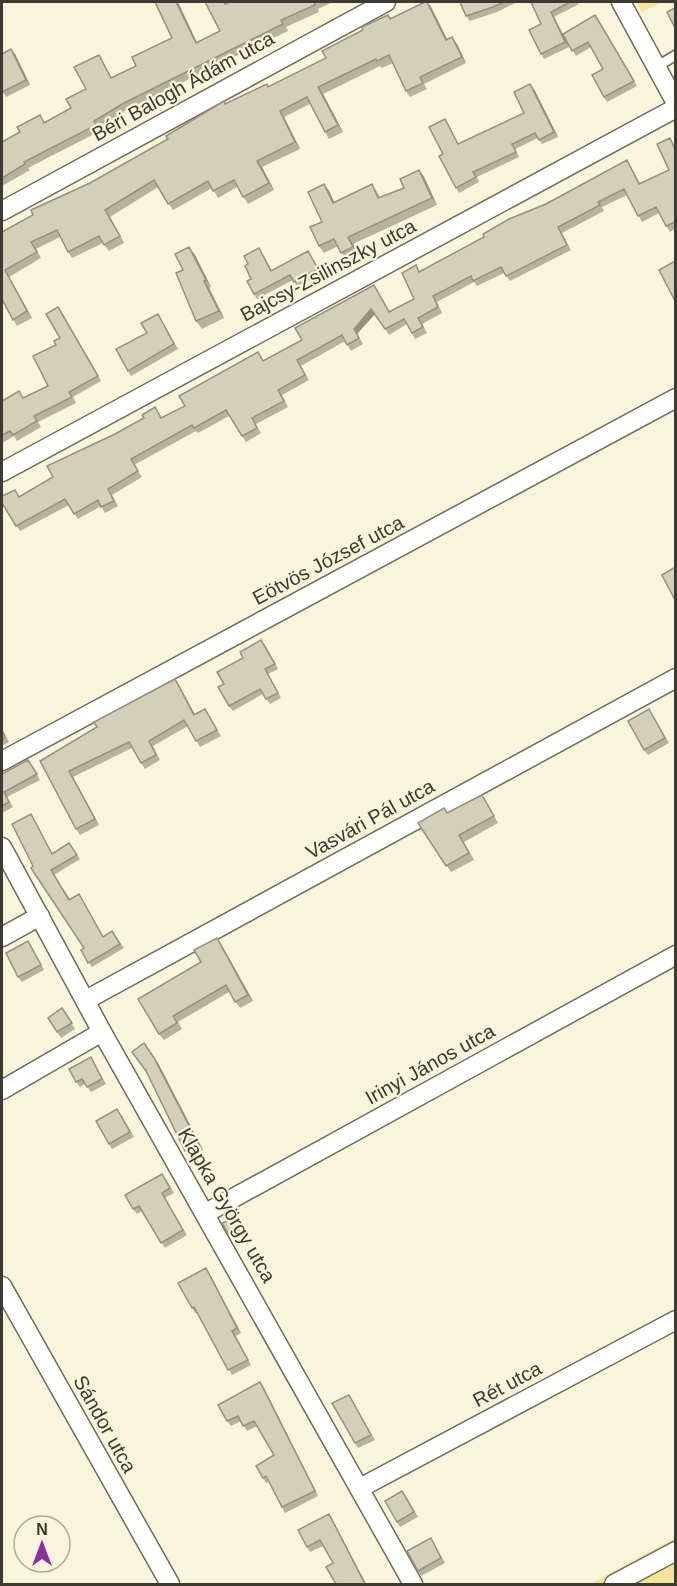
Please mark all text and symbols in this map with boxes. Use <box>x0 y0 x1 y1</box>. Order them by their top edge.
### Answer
street label: Béri Balogh Ádám utca <box>88 26 279 145</box>
street label: Bajcsy-Zsilinszky utca <box>236 214 420 326</box>
street label: Eötvös József utca <box>249 510 408 609</box>
street label: Vasvári Pál utca <box>302 774 439 863</box>
street label: Irinyi János utca <box>361 1019 499 1109</box>
street label: Klapka György utca <box>174 1124 281 1287</box>
street label: Rét utca <box>469 1356 546 1411</box>
street label: Sándor utca <box>69 1371 141 1477</box>
north arrow <box>12 1514 72 1574</box>
text: N <box>36 1521 48 1538</box>

